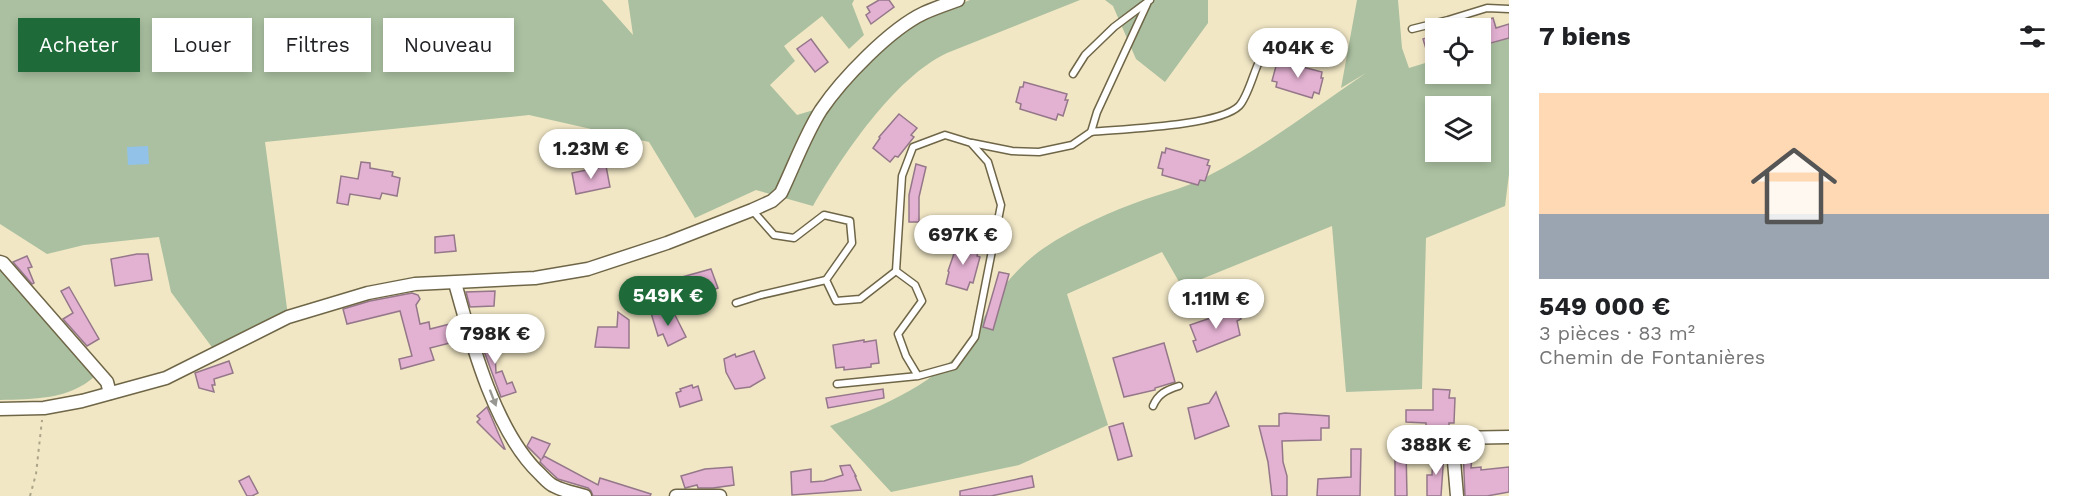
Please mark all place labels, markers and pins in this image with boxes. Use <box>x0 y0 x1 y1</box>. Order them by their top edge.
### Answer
pin: 404K € <box>1249 28 1347 79</box>
pin: 1.23M € <box>536 129 646 180</box>
pin: 697K € <box>914 215 1012 266</box>
pin: 549K € <box>619 276 717 327</box>
pin: 1.11M € <box>1161 279 1271 330</box>
pin: 798K € <box>446 314 544 365</box>
pin: 388K € <box>1387 425 1485 476</box>

